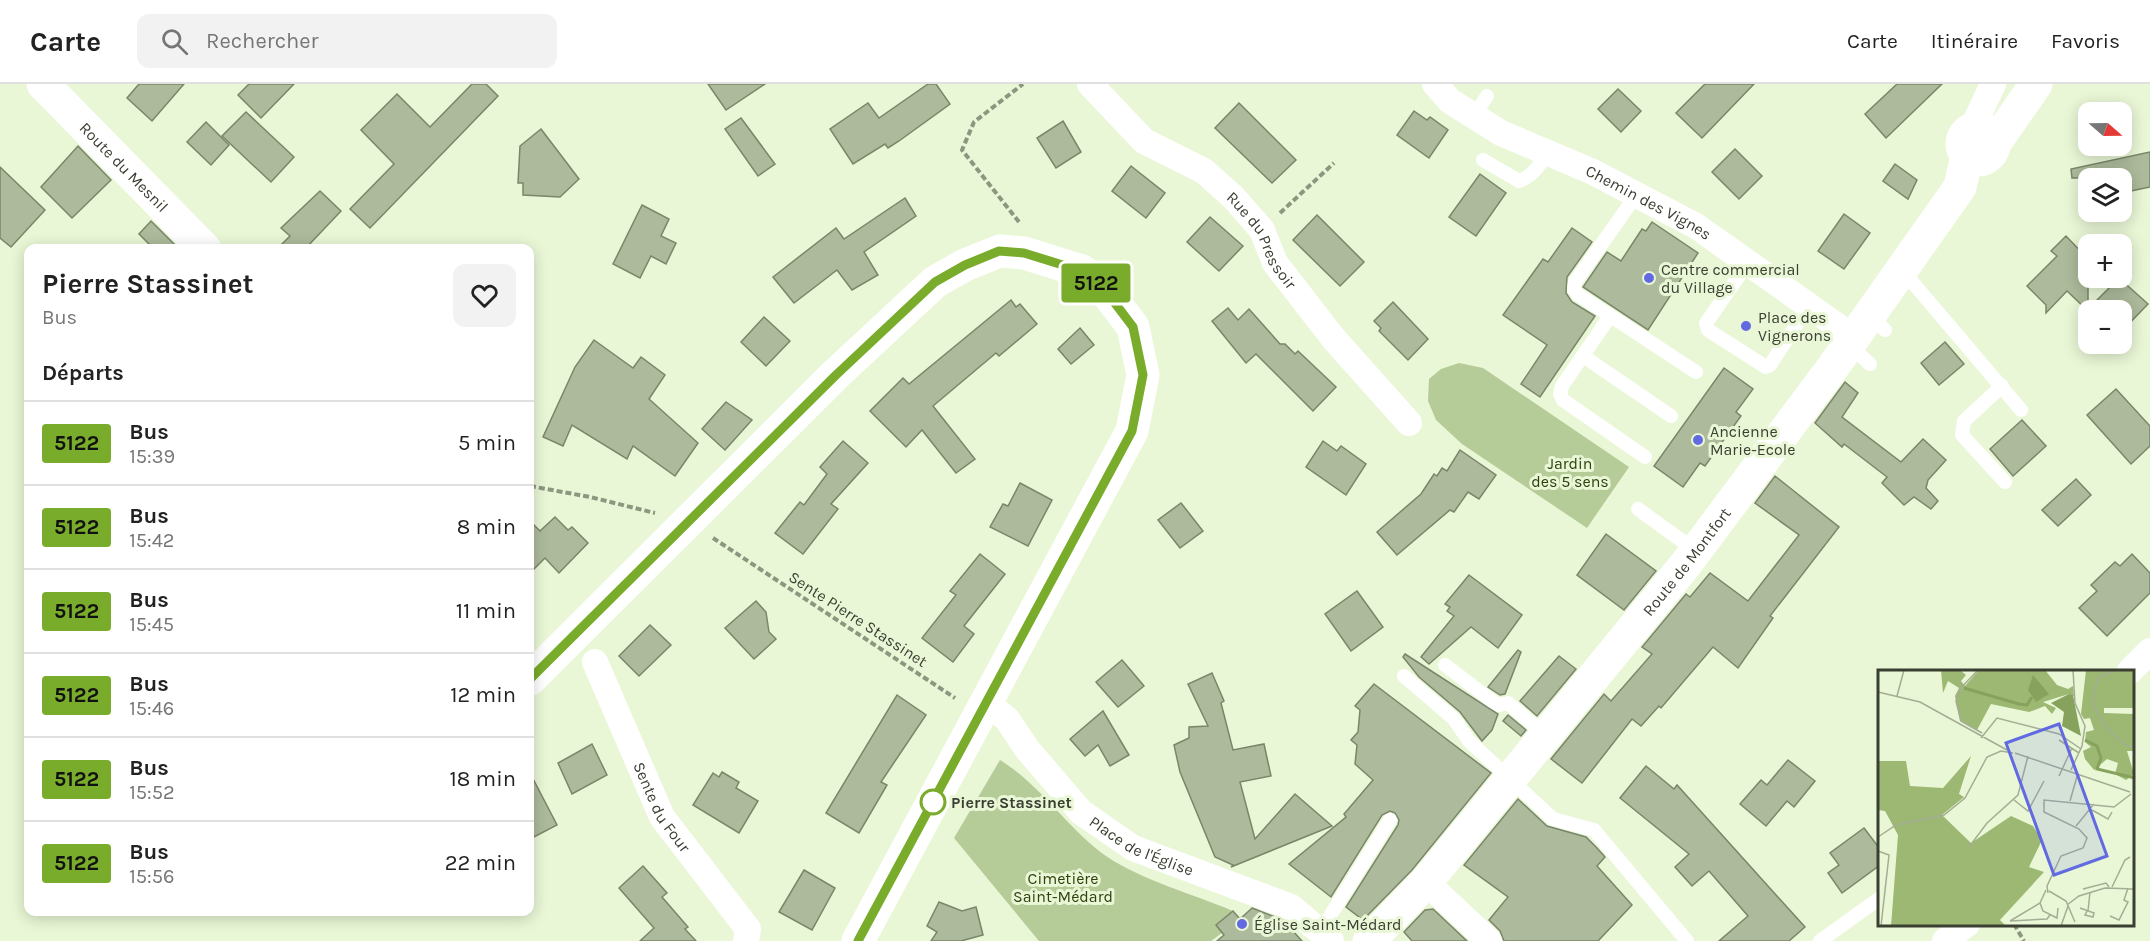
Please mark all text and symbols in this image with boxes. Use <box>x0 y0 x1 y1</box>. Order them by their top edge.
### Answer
search box <box>137 14 557 68</box>
text: Carte <box>30 25 101 58</box>
icon: search <box>158 25 191 58</box>
text: Rechercher <box>206 28 319 54</box>
text: Carte <box>1847 29 1898 53</box>
text: Itinéraire <box>1931 29 2018 53</box>
text: Favoris <box>2051 29 2120 53</box>
north arrow <box>2078 102 2132 156</box>
map controls <box>2078 102 2132 354</box>
street label: Route du Mesnil <box>76 118 173 216</box>
street label: Chemin des Vignes <box>1583 161 1715 244</box>
button: layers <box>2078 168 2132 222</box>
street label: Rue du Pressoir <box>1223 187 1301 293</box>
button: + <box>2078 234 2132 288</box>
place label: Centre commercial du Village <box>1661 260 1800 297</box>
button: heart <box>453 264 516 327</box>
line badge: 5122 <box>1054 264 1138 302</box>
text: Pierre Stassinet <box>42 267 254 300</box>
text: 5122 <box>1073 271 1119 295</box>
marker: Centre commercial du Village <box>1642 271 1656 285</box>
button: − <box>2078 300 2132 354</box>
text: Bus <box>42 306 77 329</box>
place label: Place des Vignerons <box>1758 308 1831 345</box>
marker: Place des Vignerons <box>1739 319 1753 333</box>
text: Départs <box>42 360 124 386</box>
text: Bus <box>129 419 169 445</box>
place label: Ancienne Marie-Ecole <box>1710 422 1795 459</box>
text: 5 min <box>458 430 516 456</box>
text: 5122 <box>54 431 99 455</box>
marker: Ancienne Marie-Ecole <box>1691 433 1705 447</box>
text: 15:39 <box>129 445 175 468</box>
park label: Jardin des 5 sens <box>1531 454 1609 491</box>
text: Bus <box>129 503 169 529</box>
street label: Route de Montfort <box>1638 504 1734 619</box>
text: 8 min <box>457 514 516 540</box>
text: 5122 <box>54 515 99 539</box>
text: 15:42 <box>129 529 174 552</box>
street label: Sente Pierre Stassinet <box>785 567 931 671</box>
text: Bus <box>129 587 169 613</box>
text: 11 min <box>456 598 516 624</box>
text: 5122 <box>54 599 99 623</box>
text: 15:45 <box>129 613 174 636</box>
inset map <box>1878 670 2135 926</box>
text: Bus <box>129 671 169 697</box>
text: 12 min <box>450 682 516 708</box>
text: 5122 <box>54 683 99 707</box>
text: 15:46 <box>129 697 174 720</box>
text: Bus <box>129 755 169 781</box>
street label: Sente du Four <box>630 759 695 856</box>
text: 18 min <box>450 766 516 792</box>
text: 5122 <box>54 767 99 791</box>
text: 15:52 <box>129 781 175 804</box>
marker: Pierre Stassinet <box>920 789 946 815</box>
place label: Pierre Stassinet <box>951 793 1072 812</box>
street label: Place de l'Église <box>1086 811 1196 879</box>
text: Bus <box>129 839 169 865</box>
text: 22 min <box>445 850 516 876</box>
text: 5122 <box>54 851 99 875</box>
text: 15:56 <box>129 865 174 888</box>
park label: Cimetière Saint-Médard <box>1013 869 1113 906</box>
place label: Église Saint-Médard <box>1254 915 1402 934</box>
marker: Église Saint-Médard <box>1235 917 1249 931</box>

